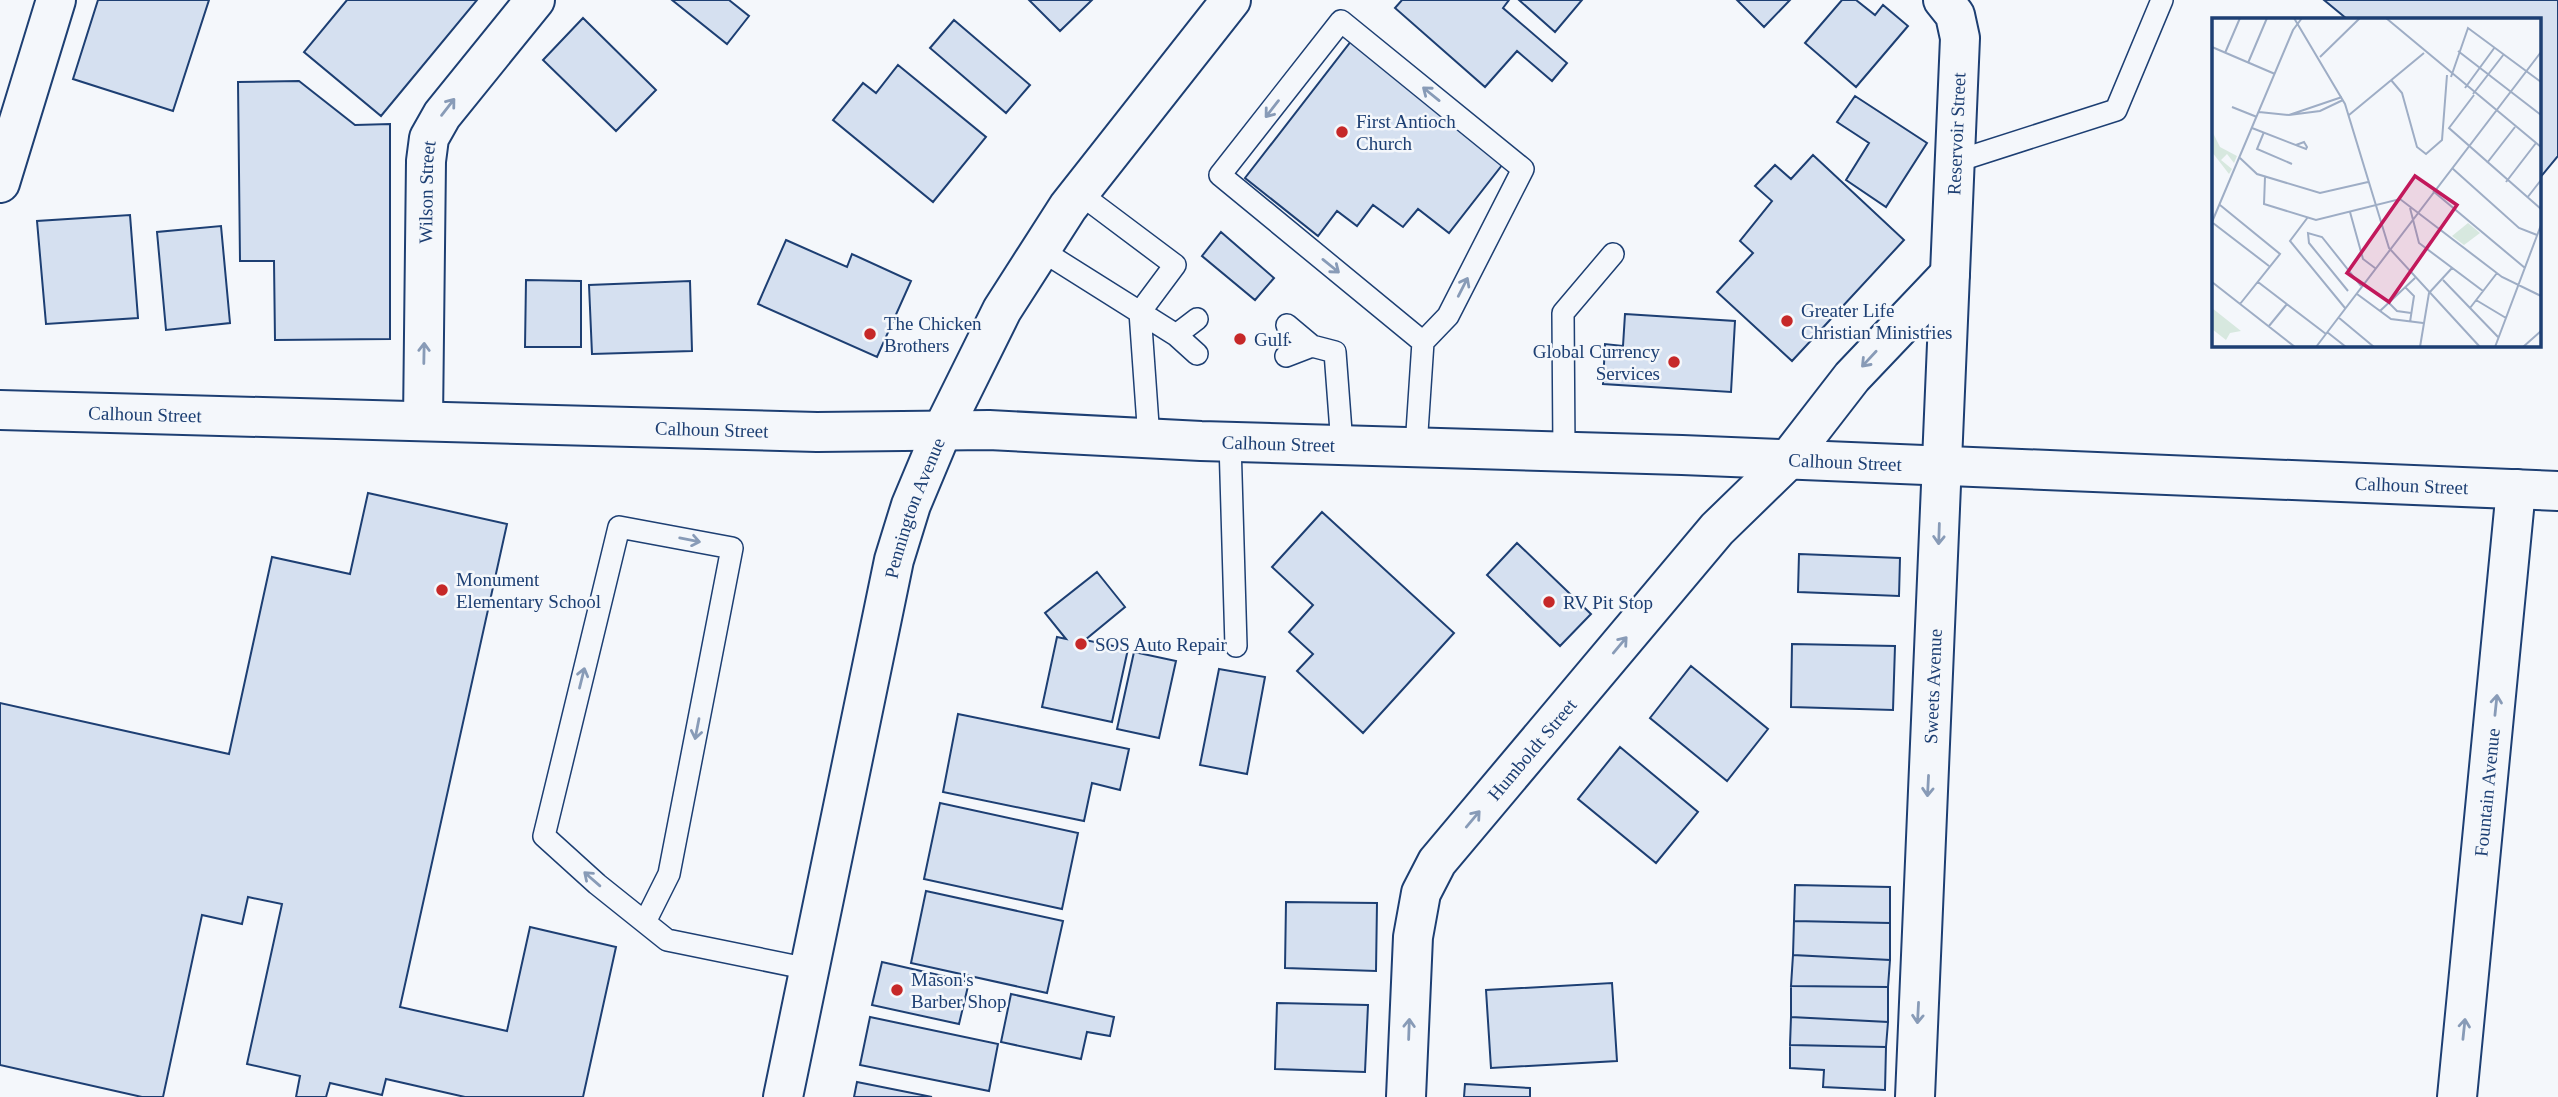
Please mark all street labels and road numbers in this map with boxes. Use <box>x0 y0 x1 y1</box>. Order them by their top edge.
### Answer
street label: Reservoir Street <box>1943 71 1969 196</box>
street label: Wilson Street <box>415 138 439 244</box>
street label: Calhoun Street <box>88 402 203 426</box>
street label: Calhoun Street <box>655 417 769 441</box>
street label: Calhoun Street <box>1221 431 1336 455</box>
street label: Pennington Avenue <box>880 434 949 580</box>
street label: Calhoun Street <box>1788 449 1903 475</box>
street label: Calhoun Street <box>2354 472 2469 498</box>
street label: Sweets Avenue <box>1920 628 1945 744</box>
street label: Humboldt Street <box>1483 694 1581 804</box>
street label: Fountain Avenue <box>2470 727 2503 858</box>

